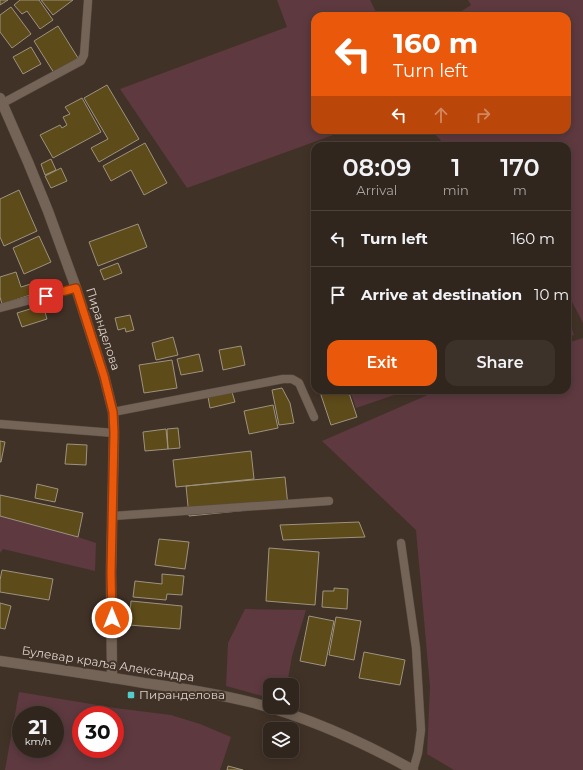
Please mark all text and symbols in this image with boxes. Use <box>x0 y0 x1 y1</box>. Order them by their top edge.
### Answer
text: 160 m <box>393 26 478 60</box>
icon: left <box>327 28 379 80</box>
text: Turn left <box>393 60 468 82</box>
icon: left <box>388 104 410 126</box>
icon: ahead <box>430 104 452 126</box>
icon: right <box>472 104 494 126</box>
text: 08:09 <box>342 153 411 182</box>
text: 1 <box>451 153 460 182</box>
text: 170 <box>500 153 540 182</box>
text: Arrival <box>356 182 397 198</box>
text: min <box>443 182 469 198</box>
text: m <box>513 182 527 198</box>
icon: left <box>327 228 349 250</box>
text: Turn left <box>361 229 428 248</box>
text: 160 m <box>511 229 555 248</box>
pin <box>29 279 63 313</box>
icon: arrive <box>327 284 349 306</box>
icon: arrive <box>35 285 57 307</box>
text: Arrive at destination <box>361 285 522 304</box>
text: 10 m <box>534 285 569 304</box>
street label: Пиранделова <box>83 286 124 372</box>
button: Exit <box>327 340 437 386</box>
button: Share <box>445 340 555 386</box>
position arrow <box>91 597 133 639</box>
street label: Булевар краља Александра <box>21 642 195 685</box>
map controls <box>263 678 299 758</box>
button: search <box>263 678 299 714</box>
place label: Пиранделова <box>139 687 225 702</box>
marker: Пиранделова <box>126 690 136 700</box>
speed limit sign: 30 <box>72 706 124 758</box>
text: 21 <box>28 715 48 739</box>
button: layers <box>263 722 299 758</box>
text: km/h <box>25 735 51 748</box>

